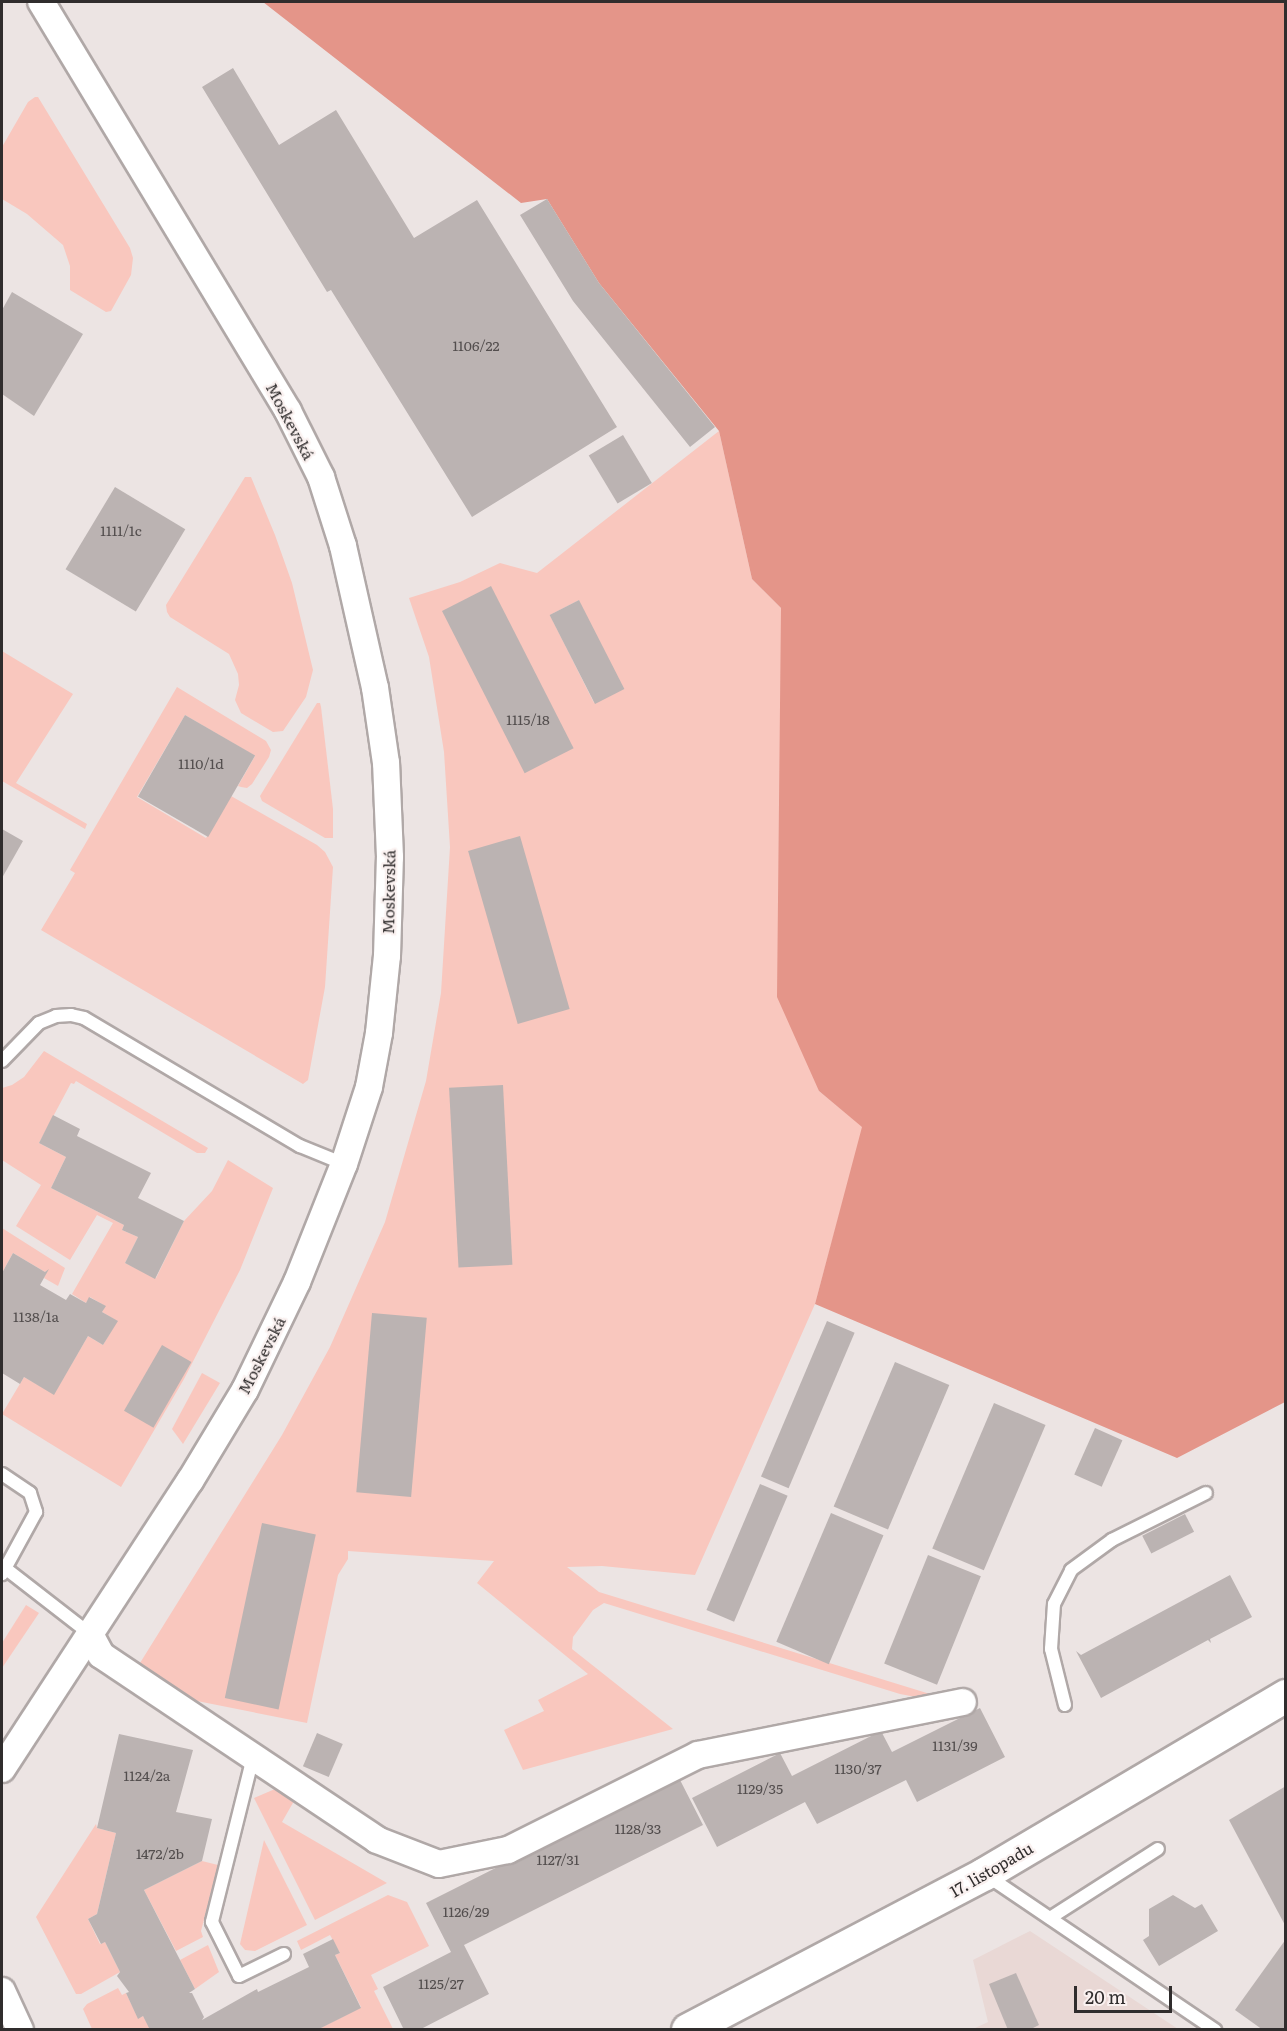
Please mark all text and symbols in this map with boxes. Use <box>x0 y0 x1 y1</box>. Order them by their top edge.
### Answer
house number: 1106/22 <box>452 337 500 353</box>
street label: Moskevská <box>263 379 319 463</box>
house number: 1111/1c <box>100 522 142 538</box>
house number: 1115/18 <box>506 711 550 727</box>
house number: 1110/1d <box>178 755 224 771</box>
street label: Moskevská <box>378 850 398 934</box>
house number: 1138/1a <box>13 1308 59 1324</box>
street label: Moskevská <box>233 1313 289 1397</box>
house number: 1131/39 <box>932 1737 978 1753</box>
house number: 1130/37 <box>834 1760 882 1776</box>
house number: 1124/2a <box>124 1767 170 1783</box>
house number: 1129/35 <box>737 1780 783 1796</box>
house number: 1128/33 <box>615 1820 661 1836</box>
street label: 17. listopadu <box>946 1838 1036 1900</box>
house number: 1472/2b <box>136 1845 184 1861</box>
house number: 1127/31 <box>536 1851 580 1867</box>
house number: 1126/29 <box>443 1903 489 1919</box>
scale bar <box>1077 1974 1174 2012</box>
house number: 1125/27 <box>418 1975 464 1991</box>
text: 20 m <box>1085 1983 1126 2010</box>

